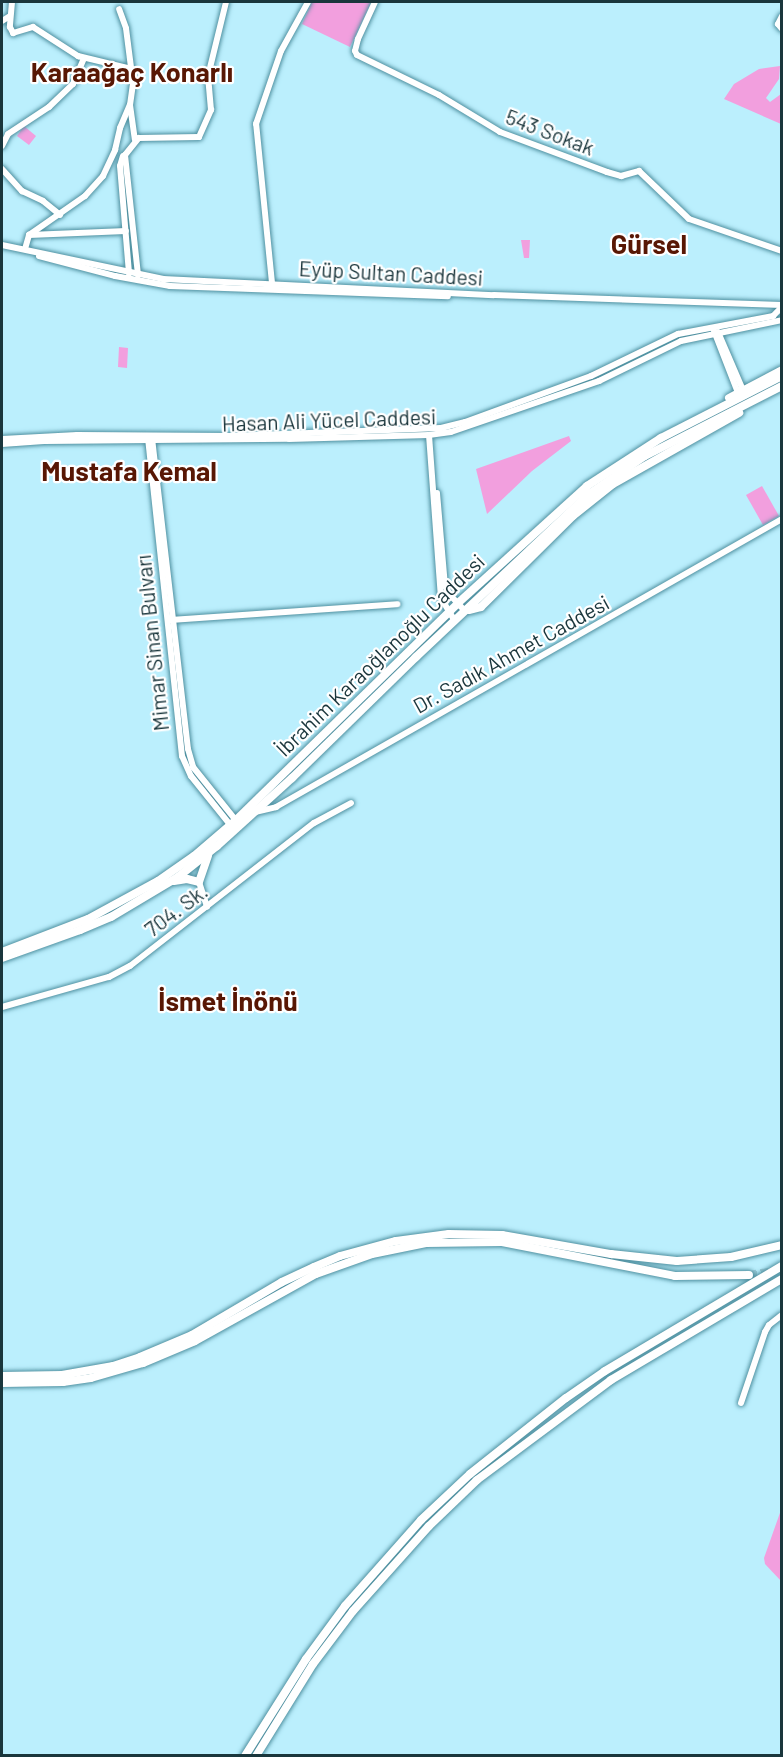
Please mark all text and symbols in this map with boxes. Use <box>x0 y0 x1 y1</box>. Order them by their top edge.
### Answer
district label: Karaağaç Konarlı <box>31 56 233 88</box>
street label: 543 Sokak <box>502 104 598 160</box>
district label: Gürsel <box>611 228 687 260</box>
street label: Eyüp Sultan Caddesi <box>298 256 484 290</box>
street label: Hasan Ali Yücel Caddesi <box>221 404 437 436</box>
district label: Mustafa Kemal <box>41 455 217 487</box>
street label: İbrahim Karaoğlanoğlu Caddesi <box>270 549 490 761</box>
street label: Mimar Sinan Bulvarı <box>130 554 174 732</box>
street label: Dr. Sadık Ahmet Caddesi <box>408 590 614 718</box>
street label: 704. Sk. <box>140 878 212 942</box>
district label: İsmet İnönü <box>158 985 298 1017</box>

